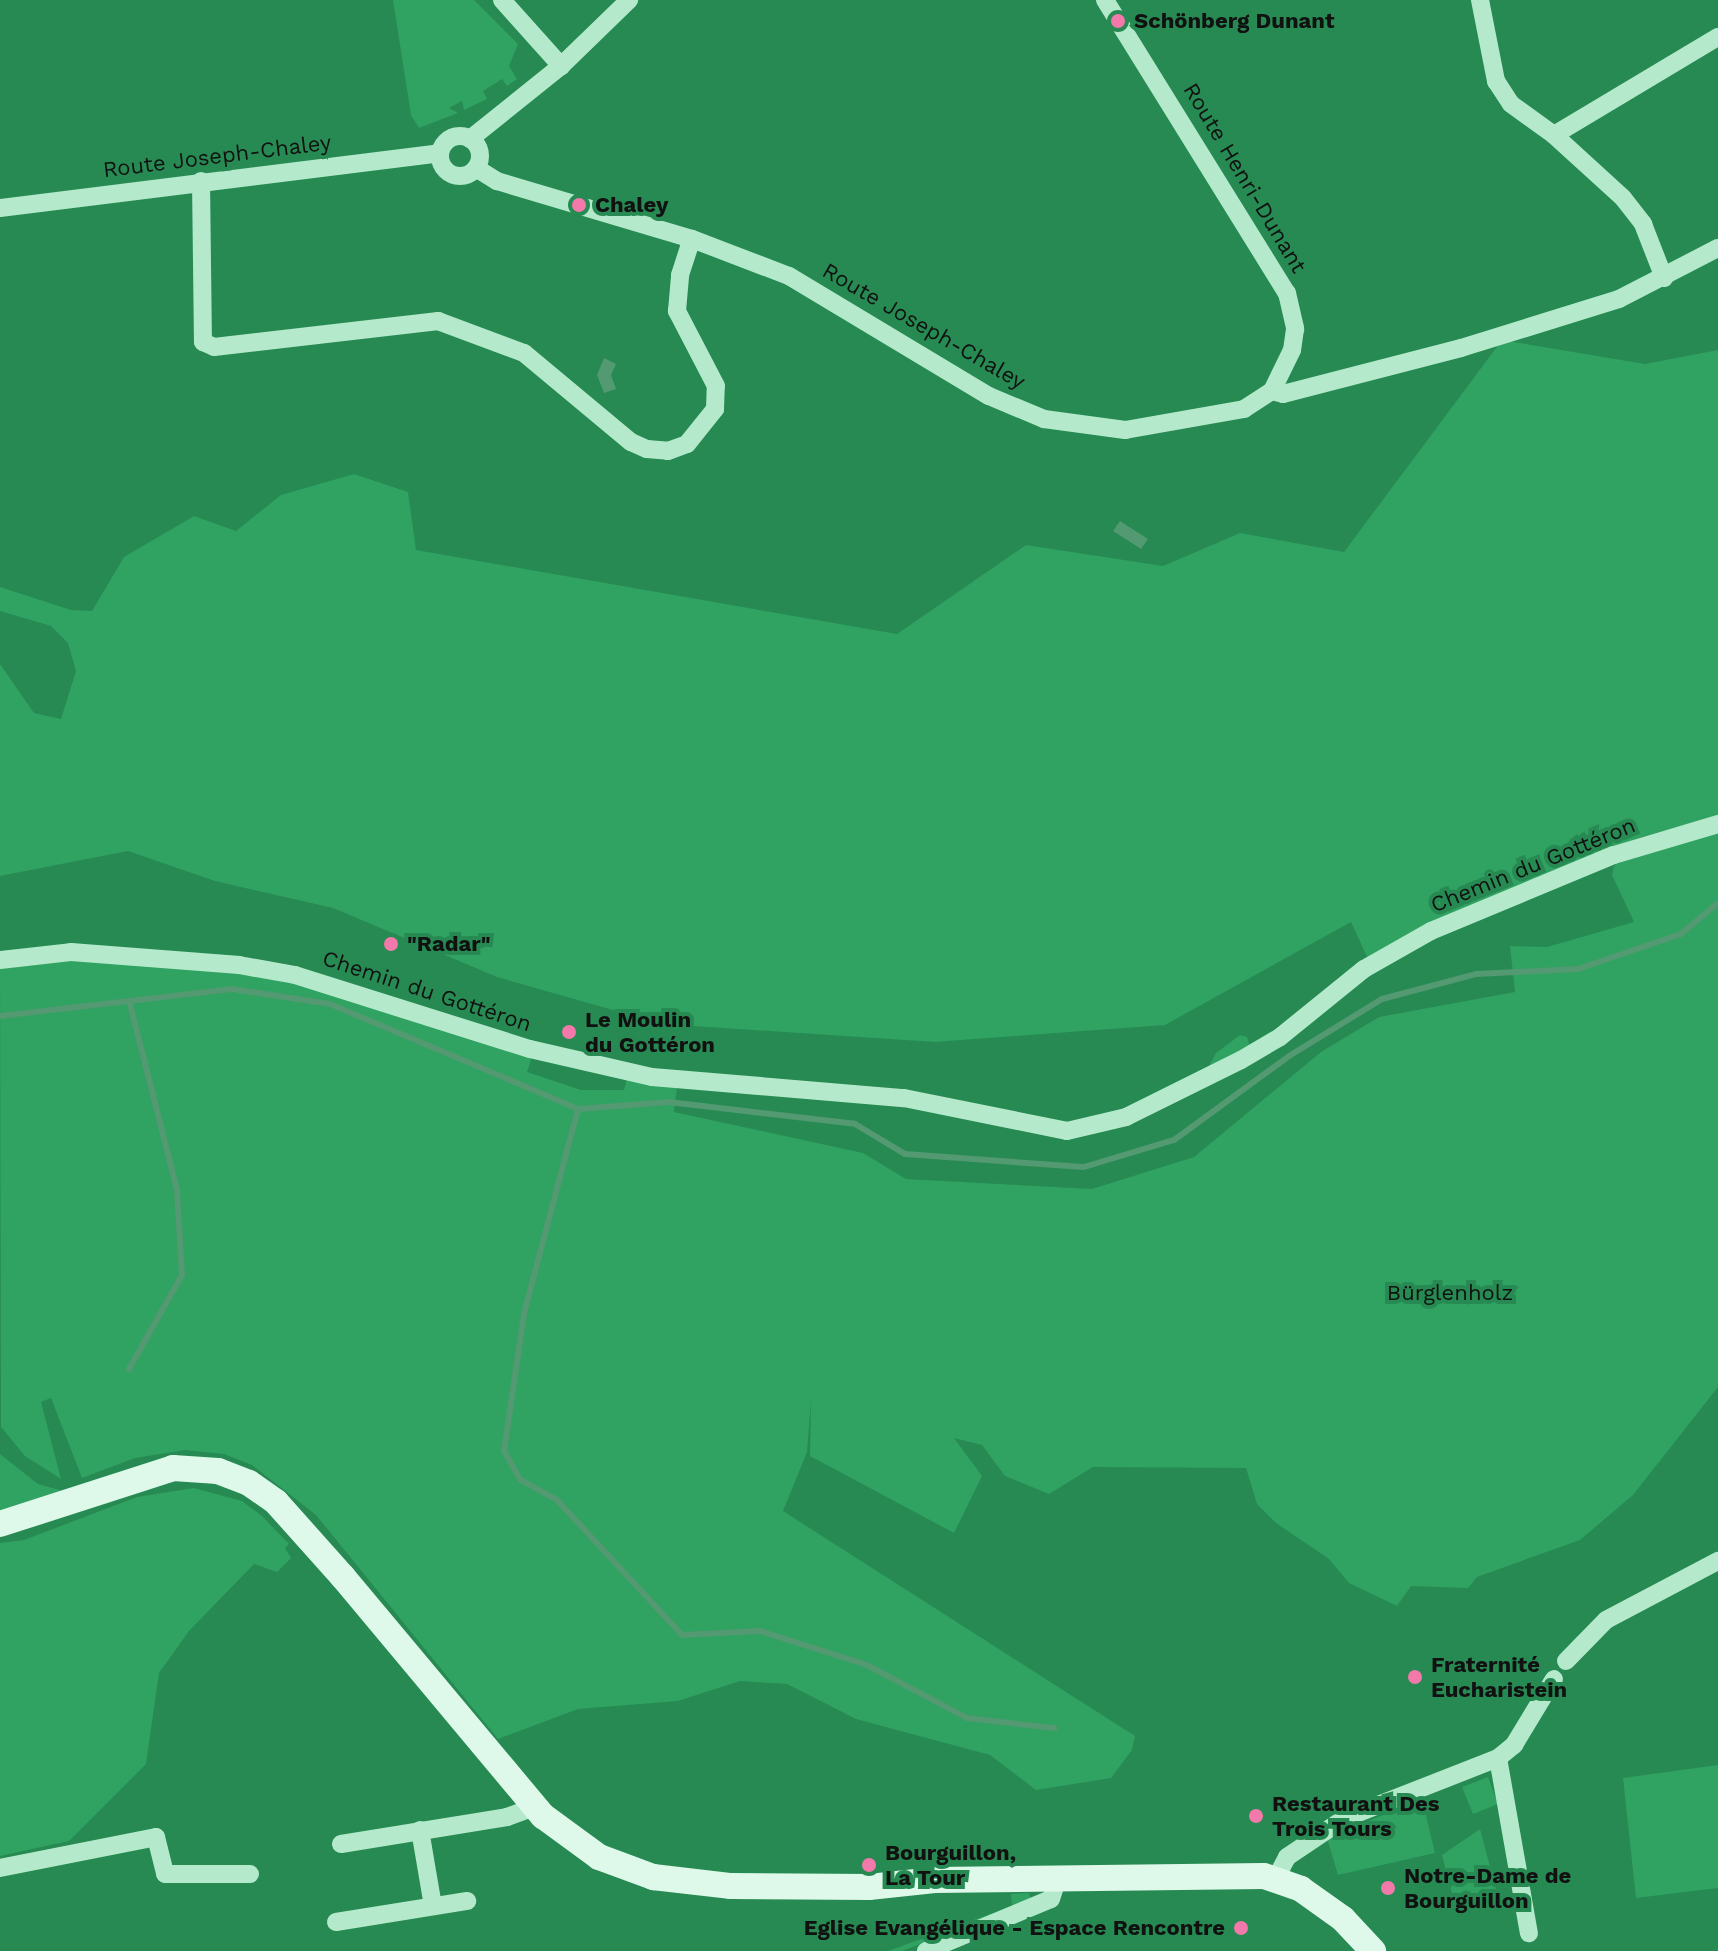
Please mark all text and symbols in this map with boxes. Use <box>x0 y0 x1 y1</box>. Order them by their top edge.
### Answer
place label: Schönberg Dunant <box>1134 8 1334 34</box>
marker: Schönberg Dunant <box>1109 12 1127 30</box>
street label: Route Henri-Dunant <box>1178 78 1312 278</box>
street label: Route Joseph-Chaley <box>101 129 333 183</box>
place label: Chaley <box>595 192 668 218</box>
marker: Chaley <box>570 196 588 214</box>
street label: Route Joseph-Chaley <box>818 257 1030 395</box>
street label: Chemin du Gottéron <box>1427 812 1639 918</box>
place label: "Radar" <box>407 931 490 957</box>
marker: "Radar" <box>382 935 400 953</box>
street label: Chemin du Gottéron <box>319 945 535 1037</box>
place label: Le Moulin du Gottéron <box>585 1006 715 1058</box>
marker: Le Moulin du Gottéron <box>560 1023 578 1041</box>
park label: Bürglenholz <box>1387 1280 1513 1306</box>
place label: Fraternité Eucharistein <box>1431 1651 1567 1702</box>
marker: Fraternité Eucharistein <box>1406 1668 1424 1686</box>
place label: Restaurant Des Trois Tours <box>1272 1790 1439 1842</box>
marker: Restaurant Des Trois Tours <box>1247 1807 1265 1825</box>
place label: Bourguillon, La Tour <box>885 1839 1016 1890</box>
marker: Bourguillon, La Tour <box>860 1856 878 1874</box>
place label: Notre-Dame de Bourguillon <box>1404 1862 1571 1914</box>
marker: Notre-Dame de Bourguillon <box>1379 1879 1397 1897</box>
place label: Eglise Evangélique - Espace Rencontre <box>804 1915 1225 1941</box>
marker: Eglise Evangélique - Espace Rencontre <box>1232 1919 1250 1937</box>

